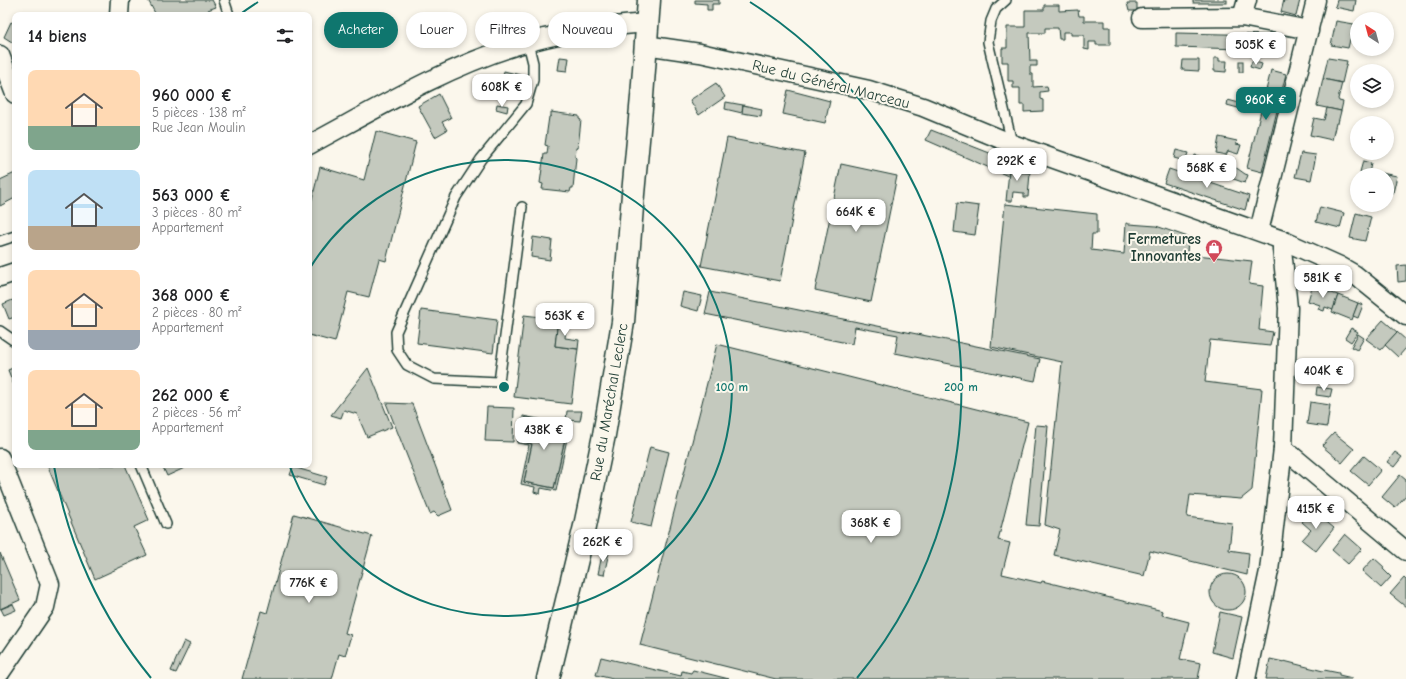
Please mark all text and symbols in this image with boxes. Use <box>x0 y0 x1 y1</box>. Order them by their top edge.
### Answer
chip: Acheter <box>324 12 398 48</box>
chip: Louer <box>406 12 467 48</box>
chip: Filtres <box>475 12 540 48</box>
chip: Nouveau <box>548 12 627 48</box>
north arrow <box>1350 12 1394 56</box>
map controls <box>1350 12 1394 212</box>
icon: filters <box>274 25 296 47</box>
text: 14 biens <box>28 27 86 46</box>
pin: 505K € <box>1223 32 1289 66</box>
text: 505K € <box>1235 37 1277 52</box>
street label: Rue du Général Marceau <box>750 56 912 112</box>
button: layers <box>1350 64 1394 108</box>
pin: 608K € <box>469 74 535 108</box>
text: 608K € <box>481 79 523 94</box>
icon: home <box>60 86 108 134</box>
text: 960 000 € <box>152 86 233 105</box>
pin: 960K € <box>1233 87 1299 121</box>
text: 960K € <box>1245 92 1287 107</box>
text: 5 pièces · 138 m² <box>152 105 246 120</box>
button: + <box>1350 116 1394 160</box>
text: Rue Jean Moulin <box>152 120 245 135</box>
pin: 292K € <box>984 148 1050 182</box>
text: 292K € <box>997 153 1037 168</box>
pin: 568K € <box>1174 155 1240 189</box>
text: 568K € <box>1186 160 1228 175</box>
button: − <box>1350 168 1394 212</box>
icon: home <box>60 186 108 234</box>
text: 563 000 € <box>152 186 231 205</box>
pin: 664K € <box>823 199 889 233</box>
text: 664K € <box>836 204 876 219</box>
text: 3 pièces · 80 m² <box>152 205 241 220</box>
text: Appartement <box>152 220 223 235</box>
place label: Fermetures Innovantes <box>1128 230 1201 265</box>
shop icon: Fermetures Innovantes <box>1204 238 1224 263</box>
pin: 581K € <box>1290 265 1356 299</box>
text: 581K € <box>1303 270 1343 285</box>
icon: home <box>60 286 108 334</box>
text: 368 000 € <box>152 286 231 305</box>
pin: 563K € <box>532 303 598 337</box>
text: 2 pièces · 80 m² <box>152 305 242 320</box>
text: 563K € <box>544 308 586 323</box>
text: Appartement <box>152 320 223 335</box>
street label: Rue du Maréchal Leclerc <box>586 322 632 482</box>
pin: 404K € <box>1291 358 1357 392</box>
text: 404K € <box>1304 363 1344 378</box>
centre of rings <box>497 380 511 394</box>
text: 100 m <box>716 380 748 394</box>
text: 200 m <box>944 380 978 394</box>
icon: home <box>60 386 108 434</box>
text: 262 000 € <box>152 386 231 405</box>
text: 2 pièces · 56 m² <box>152 405 241 420</box>
pin: 438K € <box>511 417 577 451</box>
text: Appartement <box>152 420 223 435</box>
text: 438K € <box>524 422 564 437</box>
pin: 415K € <box>1283 496 1349 530</box>
text: 415K € <box>1296 501 1336 516</box>
pin: 368K € <box>838 510 904 544</box>
text: 368K € <box>851 515 891 530</box>
pin: 262K € <box>570 529 636 563</box>
text: 262K € <box>583 534 623 549</box>
pin: 776K € <box>276 570 342 604</box>
text: 776K € <box>290 575 328 590</box>

